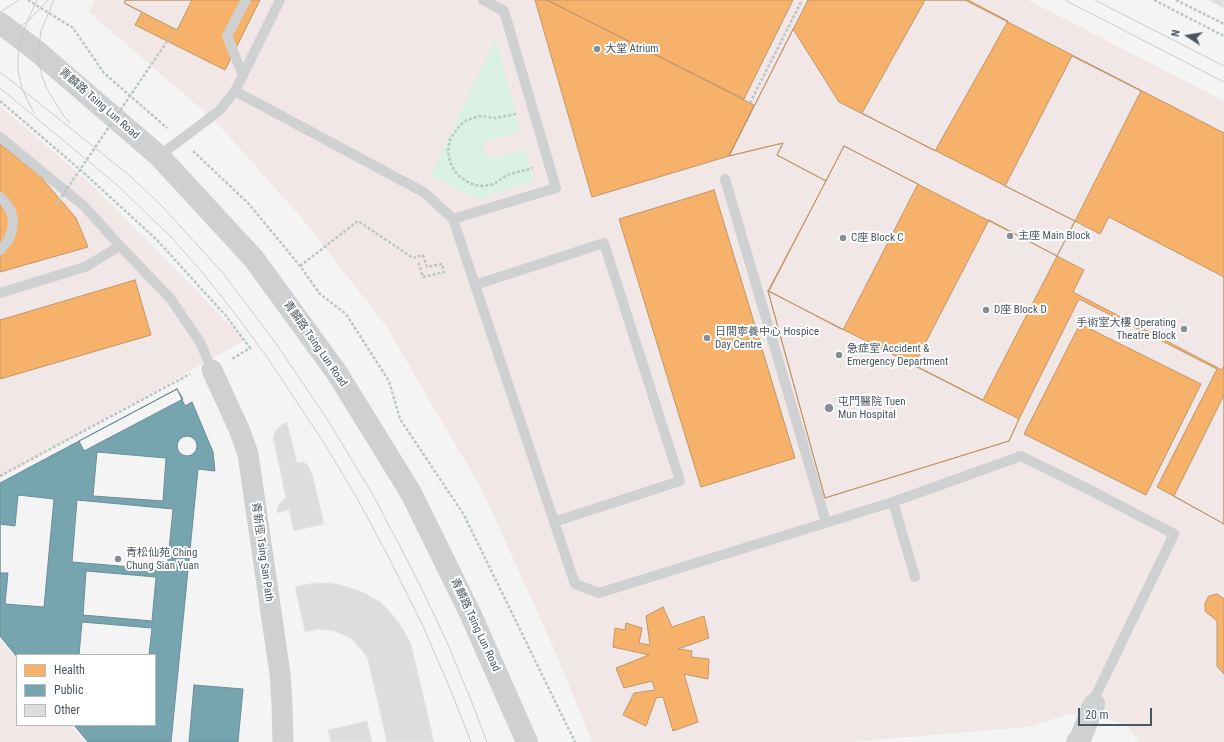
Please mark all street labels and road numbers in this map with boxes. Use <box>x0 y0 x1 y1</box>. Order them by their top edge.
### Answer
street label: 青麟路 Tsing Lun Road <box>56 66 142 142</box>
street label: 青麟路 Tsing Lun Road <box>280 299 350 389</box>
street label: 青新徑 Tsing San Path <box>248 501 276 603</box>
street label: 青麟路 Tsing Lun Road <box>448 576 502 674</box>

